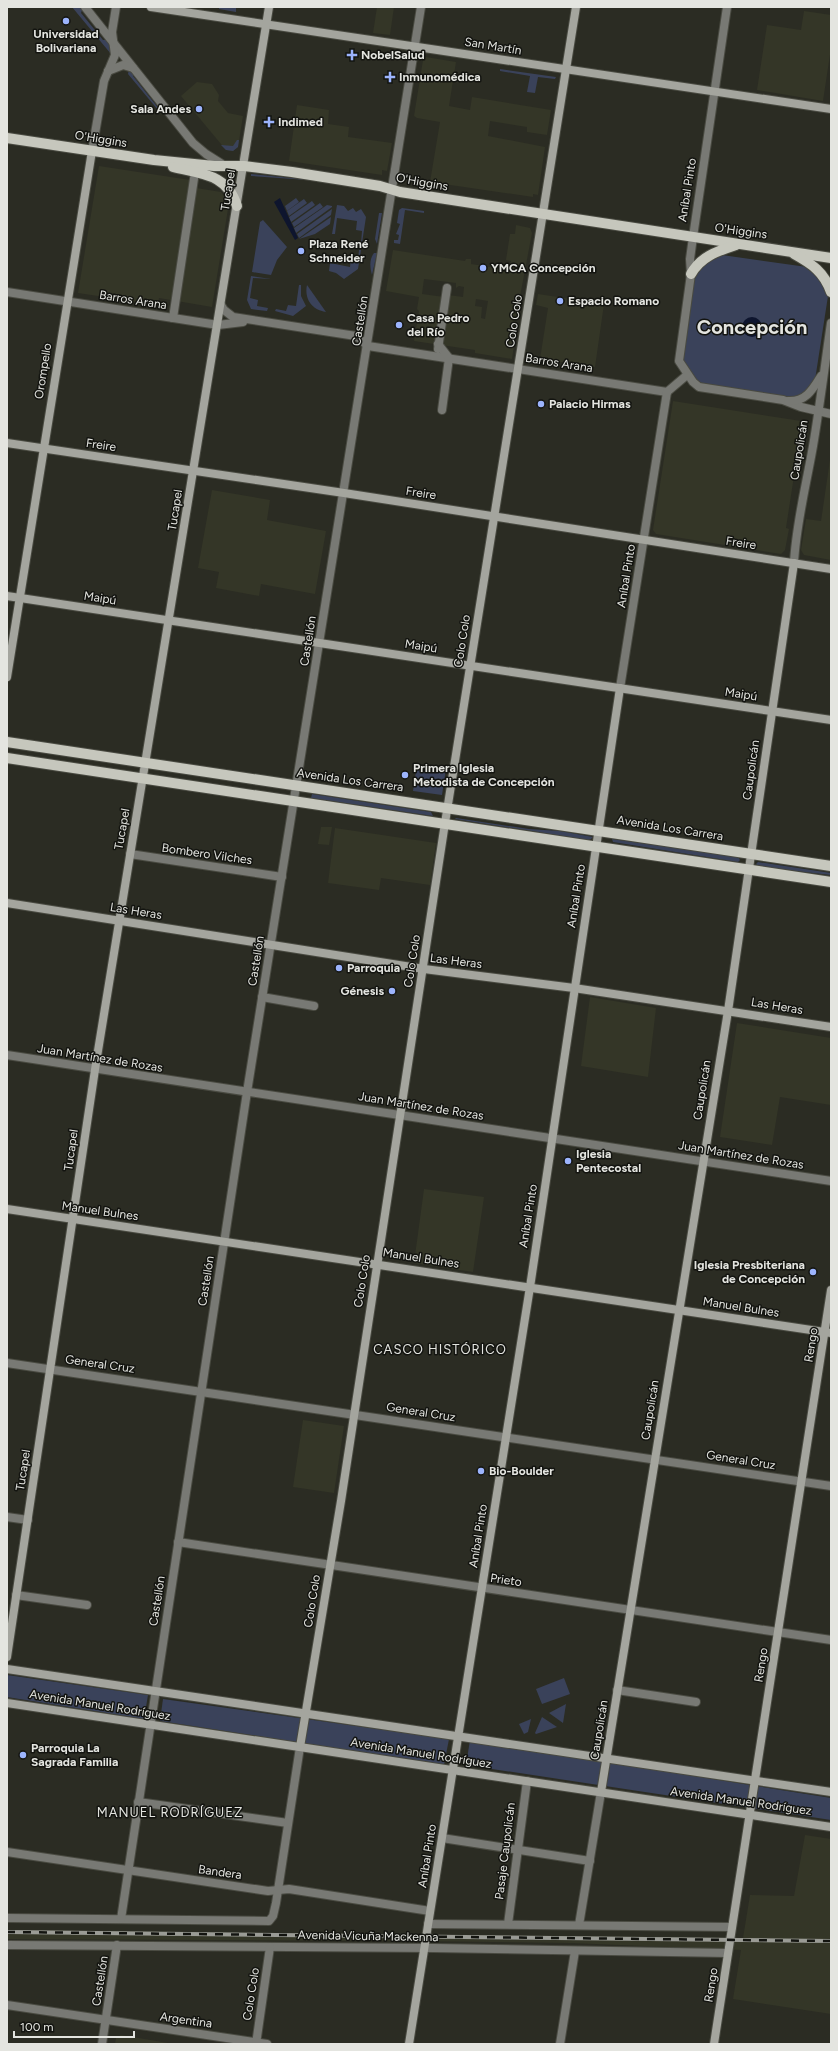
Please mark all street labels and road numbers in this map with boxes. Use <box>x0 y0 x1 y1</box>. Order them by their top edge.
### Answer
street label: San Martín <box>464 35 523 57</box>
street label: O'Higgins <box>74 128 129 150</box>
street label: Aníbal Pinto <box>675 157 699 223</box>
street label: Tucapel <box>218 168 238 212</box>
street label: O'Higgins <box>395 171 450 194</box>
street label: O'Higgins <box>714 220 768 242</box>
street label: Barros Arana <box>98 288 168 312</box>
street label: Colo Colo <box>503 294 525 348</box>
street label: Castellón <box>349 295 371 347</box>
street label: Orompello <box>32 342 54 400</box>
street label: Barros Arana <box>524 351 594 375</box>
street label: Caupolicán <box>787 419 811 481</box>
street label: Freire <box>85 436 117 454</box>
street label: Freire <box>405 484 438 502</box>
street label: Tucapel <box>165 488 185 532</box>
street label: Freire <box>725 534 758 552</box>
street label: Aníbal Pinto <box>614 543 638 609</box>
street label: Maipú <box>83 589 117 607</box>
street label: Colo Colo <box>451 614 473 668</box>
street label: Castellón <box>297 615 319 667</box>
street label: Maipú <box>404 637 438 655</box>
street label: Maipú <box>724 685 758 703</box>
street label: Caupolicán <box>740 739 762 801</box>
street label: Avenida Los Carrera <box>296 766 404 794</box>
street label: Tucapel <box>111 807 133 851</box>
street label: Avenida Los Carrera <box>616 813 724 843</box>
street label: Bombero Vilches <box>161 841 253 867</box>
street label: Aníbal Pinto <box>564 863 588 929</box>
street label: Las Heras <box>109 900 163 922</box>
street label: Colo Colo <box>401 934 423 988</box>
street label: Castellón <box>245 935 267 987</box>
street label: Las Heras <box>429 951 483 971</box>
street label: Las Heras <box>750 995 804 1017</box>
street label: Juan Martínez de Rozas <box>36 1041 164 1075</box>
street label: Caupolicán <box>690 1059 714 1121</box>
street label: Juan Martínez de Rozas <box>357 1089 485 1123</box>
street label: Tucapel <box>61 1128 81 1172</box>
street label: Juan Martínez de Rozas <box>677 1138 805 1172</box>
street label: Aníbal Pinto <box>516 1183 540 1249</box>
street label: Manuel Bulnes <box>61 1199 140 1223</box>
street label: Manuel Bulnes <box>382 1245 461 1271</box>
street label: Colo Colo <box>351 1254 373 1308</box>
street label: Castellón <box>195 1255 217 1307</box>
street label: Manuel Bulnes <box>702 1294 781 1320</box>
street label: Rengo <box>801 1327 821 1363</box>
street label: General Cruz <box>64 1352 136 1376</box>
street label: Caupolicán <box>638 1379 662 1441</box>
street label: General Cruz <box>385 1400 457 1424</box>
street label: Tucapel <box>13 1448 33 1492</box>
street label: General Cruz <box>705 1448 777 1472</box>
street label: Aníbal Pinto <box>466 1503 490 1569</box>
street label: Prieto <box>489 1571 523 1589</box>
street label: Colo Colo <box>301 1574 323 1628</box>
street label: Castellón <box>146 1575 168 1627</box>
street label: Rengo <box>751 1647 771 1683</box>
street label: Avenida Manuel Rodríguez <box>28 1687 172 1723</box>
street label: Caupolicán <box>587 1699 611 1761</box>
street label: Avenida Manuel Rodríguez <box>349 1735 493 1771</box>
street label: Avenida Manuel Rodríguez <box>669 1784 813 1818</box>
street label: Pasaje Caupolicán <box>492 1801 518 1900</box>
street label: Aníbal Pinto <box>415 1823 439 1889</box>
street label: Bandera <box>197 1862 243 1882</box>
street label: Avenida Vicuña Mackenna <box>297 1928 439 1944</box>
street label: Castellón <box>89 1955 111 2007</box>
street label: Colo Colo <box>240 1967 262 2021</box>
street label: Rengo <box>701 1967 721 2003</box>
street label: Argentina <box>159 2009 213 2031</box>

